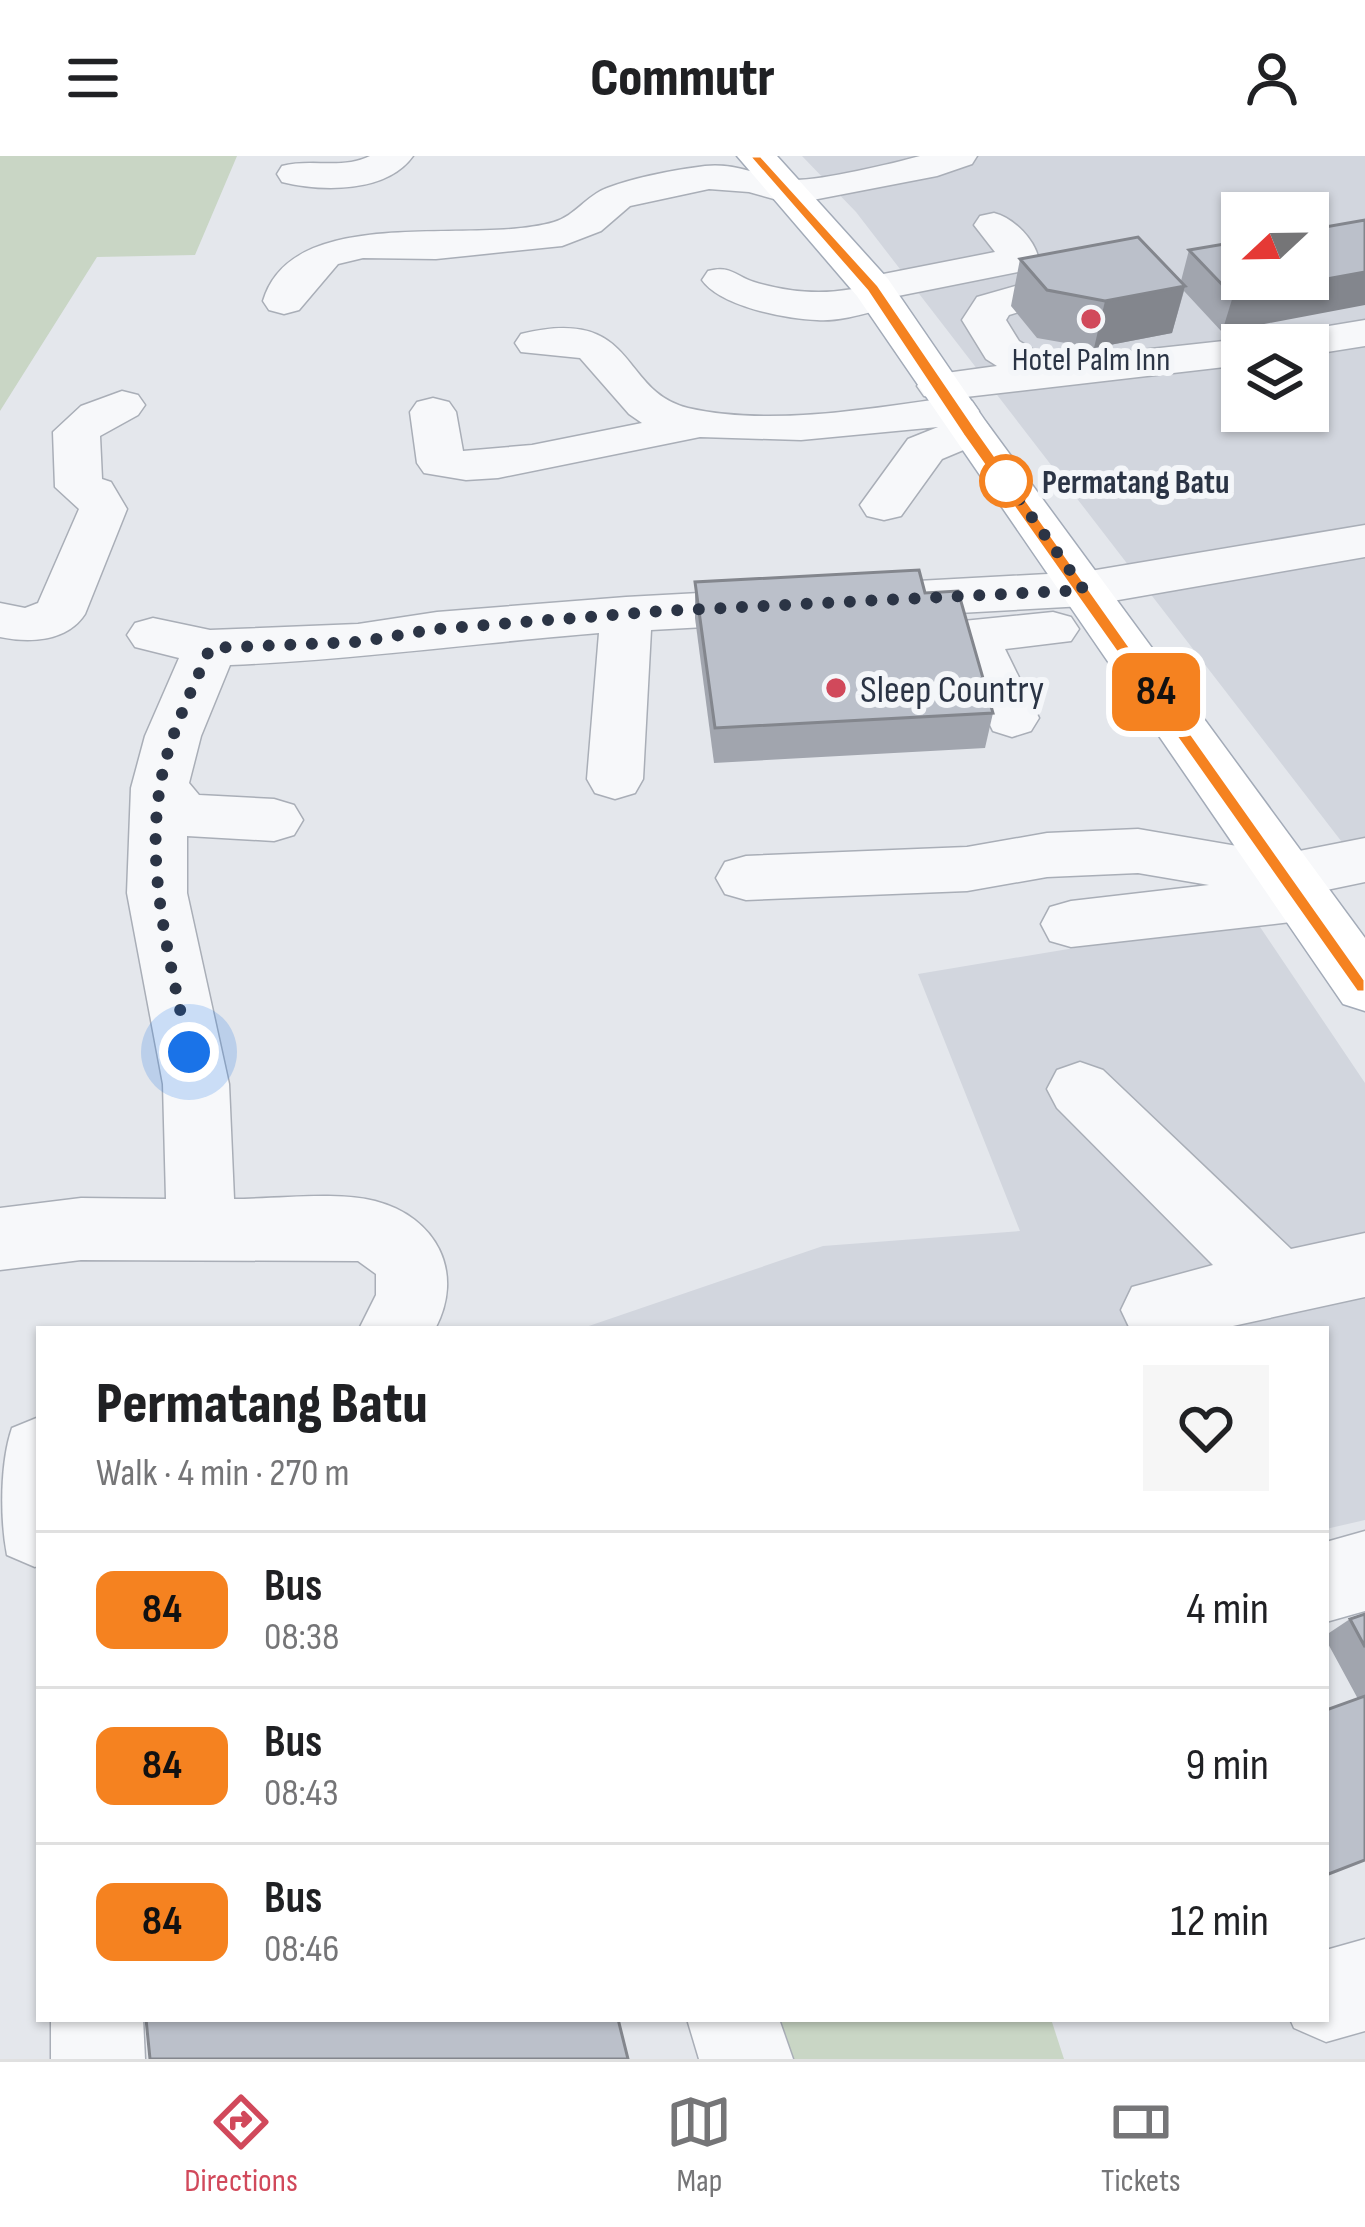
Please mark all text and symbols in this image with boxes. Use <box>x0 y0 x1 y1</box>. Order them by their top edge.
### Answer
icon: menu <box>60 45 126 111</box>
icon: person <box>1239 45 1305 111</box>
text: Commutr <box>590 46 775 111</box>
north arrow <box>1221 192 1329 300</box>
map controls <box>1221 192 1329 432</box>
marker: Hotel Palm Inn <box>1078 306 1104 332</box>
button: layers <box>1221 324 1329 432</box>
place label: Hotel Palm Inn <box>1012 340 1170 380</box>
marker: Permatang Batu <box>981 456 1031 506</box>
place label: Permatang Batu <box>1042 463 1229 503</box>
line badge: 84 <box>1102 653 1210 731</box>
text: 84 <box>1136 666 1176 717</box>
place label: Sleep Country <box>860 667 1044 714</box>
marker: Sleep Country <box>823 675 849 701</box>
your location <box>159 1022 219 1082</box>
button: heart <box>1143 1365 1269 1491</box>
text: Permatang Batu <box>96 1371 428 1439</box>
text: Walk · 4 min · 270 m <box>96 1450 350 1497</box>
text: Bus <box>264 1559 322 1614</box>
text: 4 min <box>1187 1582 1269 1637</box>
text: 84 <box>142 1584 182 1635</box>
text: 08:38 <box>264 1614 339 1661</box>
text: Bus <box>264 1715 322 1770</box>
text: 9 min <box>1185 1738 1269 1793</box>
text: 84 <box>142 1740 182 1791</box>
text: 08:43 <box>264 1770 339 1817</box>
text: Bus <box>264 1871 322 1926</box>
text: 12 min <box>1171 1894 1269 1949</box>
text: 84 <box>142 1896 182 1947</box>
text: 08:46 <box>264 1926 339 1973</box>
tab: Directions <box>184 2089 298 2201</box>
tab: Map <box>666 2089 732 2201</box>
tab: Tickets <box>1101 2089 1181 2201</box>

